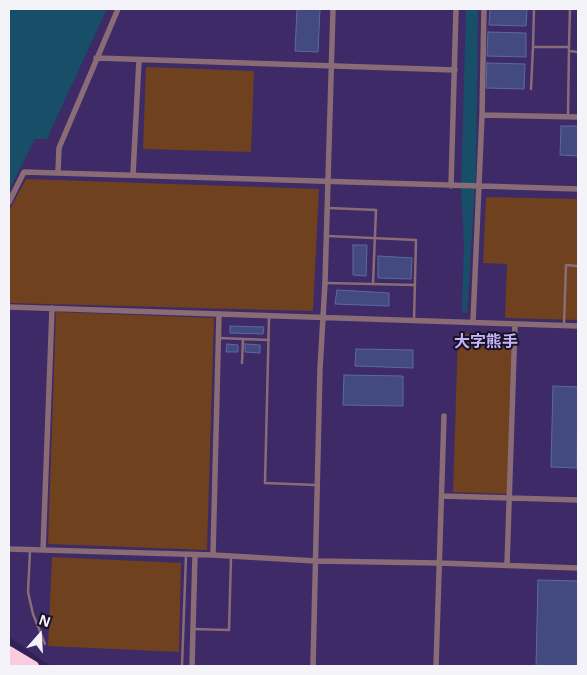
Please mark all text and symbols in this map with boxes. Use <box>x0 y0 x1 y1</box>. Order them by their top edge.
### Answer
district label: 大字熊手 <box>454 332 518 352</box>
north arrow <box>15 610 65 660</box>
text: N <box>37 610 54 631</box>

